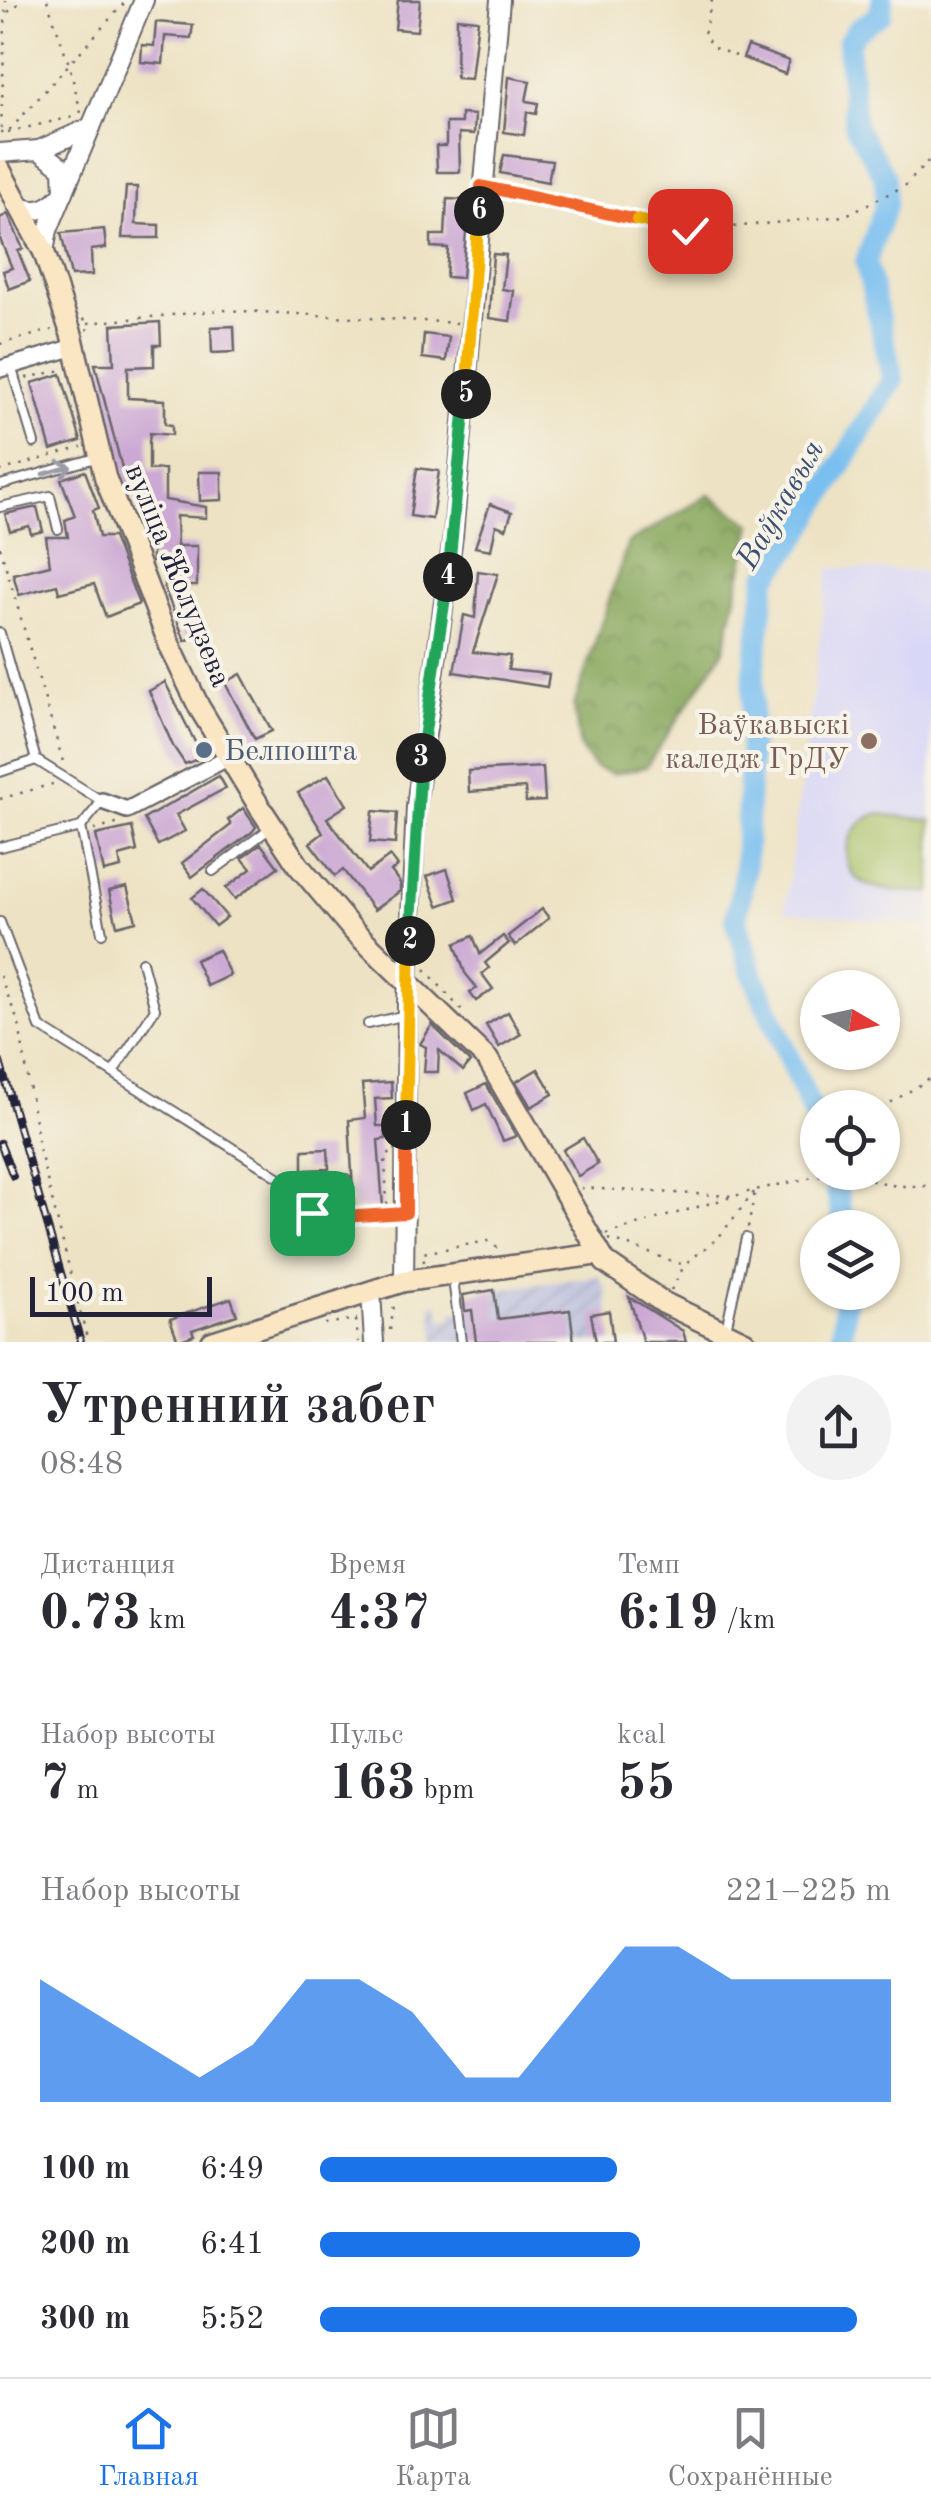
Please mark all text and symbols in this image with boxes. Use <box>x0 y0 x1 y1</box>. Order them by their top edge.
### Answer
pin: 6 <box>454 186 504 236</box>
pin <box>648 189 733 274</box>
text: 6 <box>471 197 487 225</box>
icon: check <box>663 204 718 259</box>
pin: 5 <box>441 369 491 419</box>
text: 5 <box>458 380 474 408</box>
water label: Ваўкавыя <box>731 436 831 576</box>
one-way arrow <box>41 459 72 478</box>
street label: вуліца Жолудзева <box>119 460 236 691</box>
pin: 4 <box>423 552 473 602</box>
text: 4 <box>440 563 456 591</box>
place label: Ваўкавыскі каледж ГрДУ <box>665 711 849 775</box>
marker: Ваўкавыскі каледж ГрДУ <box>858 730 880 752</box>
pin: 3 <box>396 733 446 783</box>
place label: Белпошта <box>224 737 357 767</box>
marker: Белпошта <box>193 739 215 761</box>
text: 3 <box>413 744 429 772</box>
pin: 2 <box>385 916 435 966</box>
text: 2 <box>402 927 418 955</box>
north arrow <box>800 970 900 1070</box>
map controls <box>800 970 900 1310</box>
button: locate <box>800 1090 900 1190</box>
pin: 1 <box>381 1100 431 1150</box>
text: 1 <box>398 1111 414 1139</box>
pin <box>270 1171 355 1256</box>
icon: arrive <box>285 1186 340 1241</box>
button: layers <box>800 1210 900 1310</box>
scale bar <box>30 1272 212 1316</box>
text: 100 m <box>45 1280 124 1308</box>
button: share <box>786 1375 891 1480</box>
text: Утренний забег <box>40 1380 436 1435</box>
text: 08:48 <box>40 1449 123 1481</box>
text: Дистанция <box>40 1552 175 1580</box>
text: Время <box>329 1552 406 1580</box>
text: Темп <box>617 1552 680 1580</box>
text: 0.73 <box>40 1590 141 1640</box>
text: 4:37 <box>329 1590 430 1640</box>
text: 6:19 <box>617 1590 718 1640</box>
text: km <box>141 1607 186 1635</box>
text: /km <box>718 1607 776 1635</box>
text: Набор высоты <box>40 1722 216 1750</box>
text: Пульс <box>329 1722 403 1750</box>
text: kcal <box>617 1722 666 1750</box>
text: 7 <box>40 1760 69 1810</box>
text: 163 <box>329 1760 416 1810</box>
text: 55 <box>617 1760 675 1810</box>
text: m <box>69 1777 99 1805</box>
text: bpm <box>416 1777 475 1805</box>
text: Набор высоты <box>40 1876 241 1908</box>
text: 221–225 m <box>725 1876 891 1908</box>
text: 100 m <box>40 2154 130 2186</box>
text: 6:49 <box>200 2154 265 2186</box>
text: 200 m <box>40 2229 130 2261</box>
text: 6:41 <box>200 2229 265 2261</box>
text: 300 m <box>40 2304 130 2336</box>
text: 5:52 <box>200 2304 265 2336</box>
tab: Главная <box>98 2401 199 2496</box>
tab: Карта <box>395 2401 471 2496</box>
tab: Сохранённые <box>668 2401 833 2496</box>

